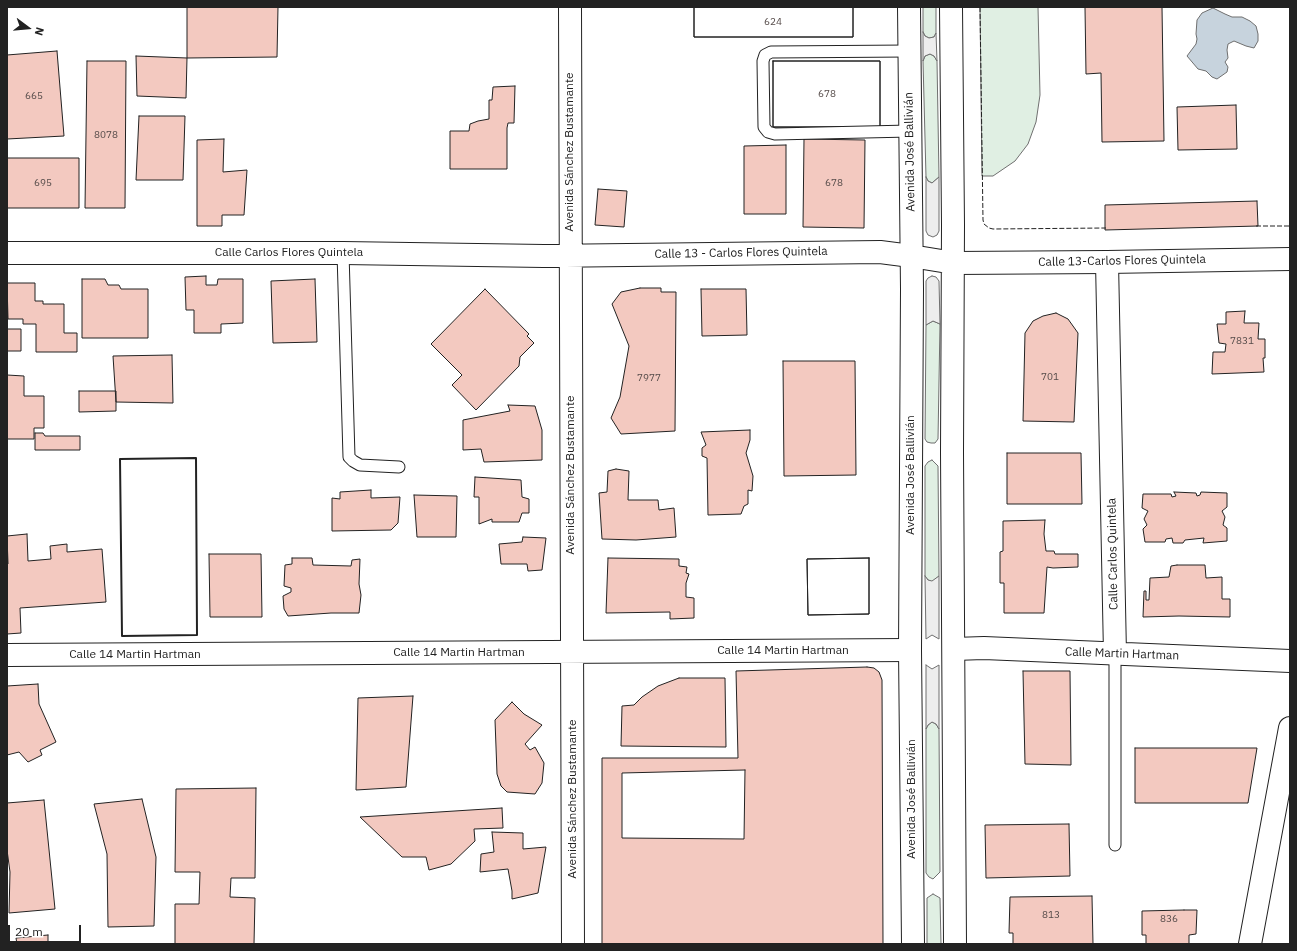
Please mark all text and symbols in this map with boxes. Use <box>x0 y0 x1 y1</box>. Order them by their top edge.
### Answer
north arrow <box>8 8 48 48</box>
house number: 624 <box>764 16 782 28</box>
text: N <box>32 26 47 37</box>
street label: Avenida Sánchez Bustamante <box>563 72 577 232</box>
house number: 678 <box>818 88 836 100</box>
house number: 665 <box>25 90 43 102</box>
street label: Avenida José Ballivián <box>902 92 918 212</box>
house number: 8078 <box>94 129 118 141</box>
house number: 695 <box>34 177 52 189</box>
house number: 678 <box>825 177 843 189</box>
street label: Calle 13 - Carlos Flores Quintela <box>654 244 828 262</box>
street label: Calle Carlos Flores Quintela <box>215 246 363 260</box>
street label: Calle 13-Carlos Flores Quintela <box>1038 252 1206 270</box>
house number: 7831 <box>1230 335 1254 347</box>
house number: 701 <box>1041 371 1059 383</box>
house number: 7977 <box>637 372 661 384</box>
street label: Avenida Sánchez Bustamante <box>564 395 578 555</box>
street label: Avenida José Ballivián <box>904 415 918 535</box>
street label: Calle Carlos Quintela <box>1105 498 1121 610</box>
street label: Calle 14 Martin Hartman <box>717 644 849 658</box>
street label: Calle Martin Hartman <box>1065 645 1179 663</box>
street label: Calle 14 Martin Hartman <box>393 646 525 660</box>
street label: Calle 14 Martin Hartman <box>69 648 201 662</box>
street label: Avenida Sánchez Bustamante <box>566 719 580 879</box>
street label: Avenida José Ballivián <box>905 739 919 859</box>
house number: 813 <box>1042 909 1060 921</box>
house number: 836 <box>1160 913 1178 925</box>
scale bar <box>10 917 83 943</box>
text: 20 m <box>15 924 43 939</box>

